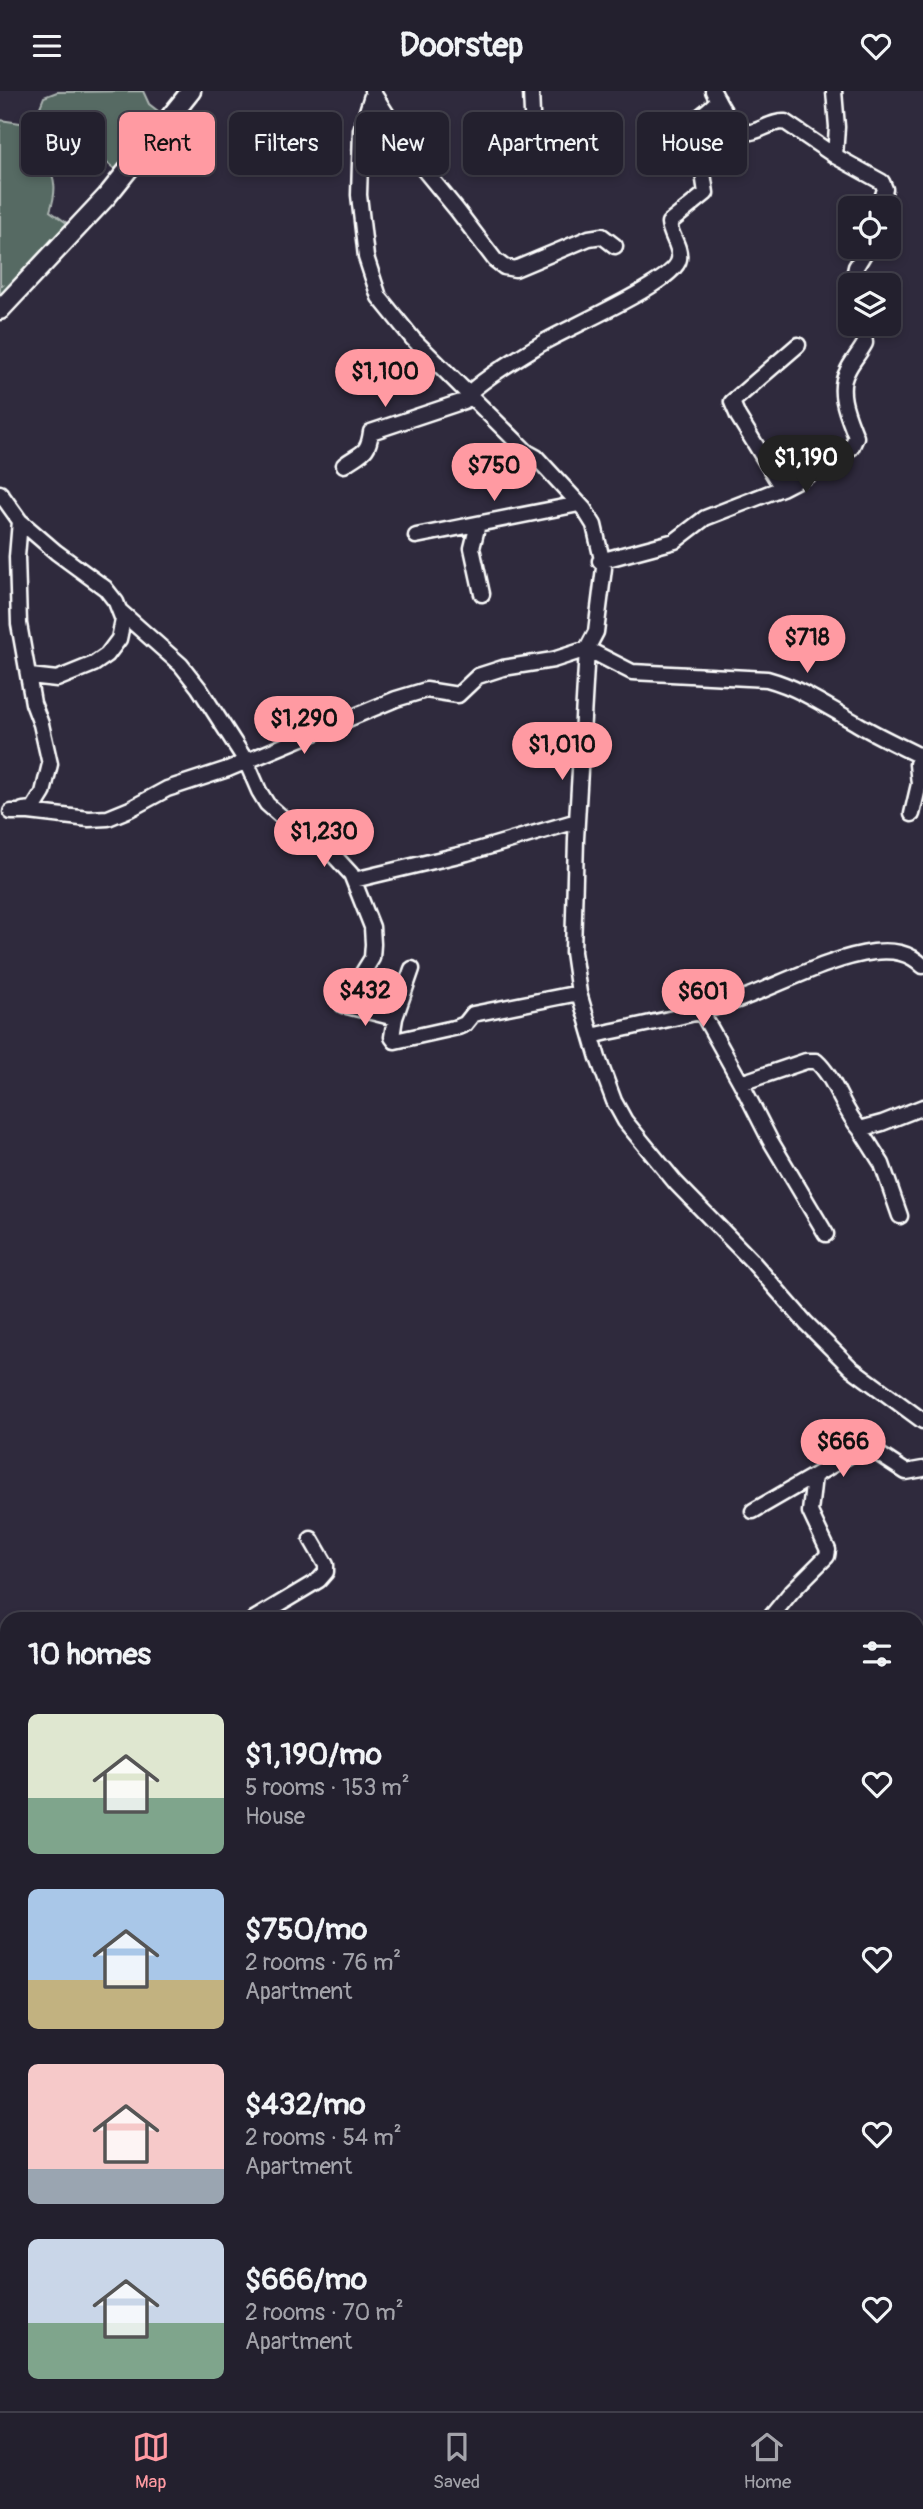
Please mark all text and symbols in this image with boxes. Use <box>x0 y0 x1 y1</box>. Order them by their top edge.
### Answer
text: Doorstep <box>400 26 523 66</box>
icon: menu <box>28 27 66 65</box>
icon: heart <box>857 27 895 65</box>
chip: Buy <box>21 112 105 175</box>
chip: Rent <box>119 112 215 175</box>
chip: Filters <box>229 112 342 175</box>
chip: New <box>356 112 449 175</box>
chip: Apartment <box>463 112 623 175</box>
chip: House <box>637 112 747 175</box>
map controls <box>838 196 901 336</box>
button: locate <box>838 196 901 259</box>
button: layers <box>838 273 901 336</box>
pin: $1,100 <box>328 349 442 409</box>
text: $1,100 <box>351 357 419 386</box>
pin: $1,190 <box>749 435 863 495</box>
pin: $750 <box>453 443 535 503</box>
text: $1,190 <box>774 443 838 472</box>
text: $750 <box>468 451 520 480</box>
pin: $718 <box>766 615 848 675</box>
text: $718 <box>784 623 830 652</box>
pin: $1,290 <box>247 697 361 756</box>
text: $1,290 <box>270 704 338 733</box>
pin: $1,010 <box>505 723 619 782</box>
text: $1,010 <box>528 730 596 759</box>
pin: $1,230 <box>267 809 381 869</box>
text: $1,230 <box>290 817 358 846</box>
pin: $432 <box>324 969 406 1028</box>
pin: $601 <box>662 969 744 1029</box>
text: $432 <box>339 976 391 1005</box>
text: $601 <box>678 977 728 1006</box>
pin: $666 <box>802 1419 884 1479</box>
text: $666 <box>817 1427 869 1456</box>
icon: filters <box>858 1635 896 1673</box>
text: 10 homes <box>28 1636 151 1673</box>
text: $1,190/mo <box>245 1736 382 1773</box>
icon: home <box>84 1742 168 1826</box>
icon: heart <box>858 1765 896 1803</box>
text: 5 rooms · 153 m² <box>245 1773 410 1802</box>
text: House <box>245 1802 305 1831</box>
text: $750/mo <box>245 1911 367 1948</box>
icon: home <box>84 1917 168 2001</box>
icon: heart <box>858 1940 896 1978</box>
text: 2 rooms · 76 m² <box>245 1948 401 1977</box>
text: Apartment <box>245 1977 352 2006</box>
text: $432/mo <box>245 2086 366 2123</box>
icon: home <box>84 2092 168 2176</box>
icon: heart <box>858 2115 896 2153</box>
text: 2 rooms · 54 m² <box>245 2123 402 2152</box>
text: Apartment <box>245 2152 352 2181</box>
text: $666/mo <box>245 2261 367 2298</box>
icon: home <box>84 2267 168 2351</box>
icon: heart <box>858 2290 896 2328</box>
text: 2 rooms · 70 m² <box>245 2298 404 2327</box>
text: Apartment <box>245 2327 352 2356</box>
tab: Map <box>132 2428 170 2494</box>
tab: Saved <box>433 2428 480 2494</box>
tab: Home <box>743 2428 791 2494</box>

